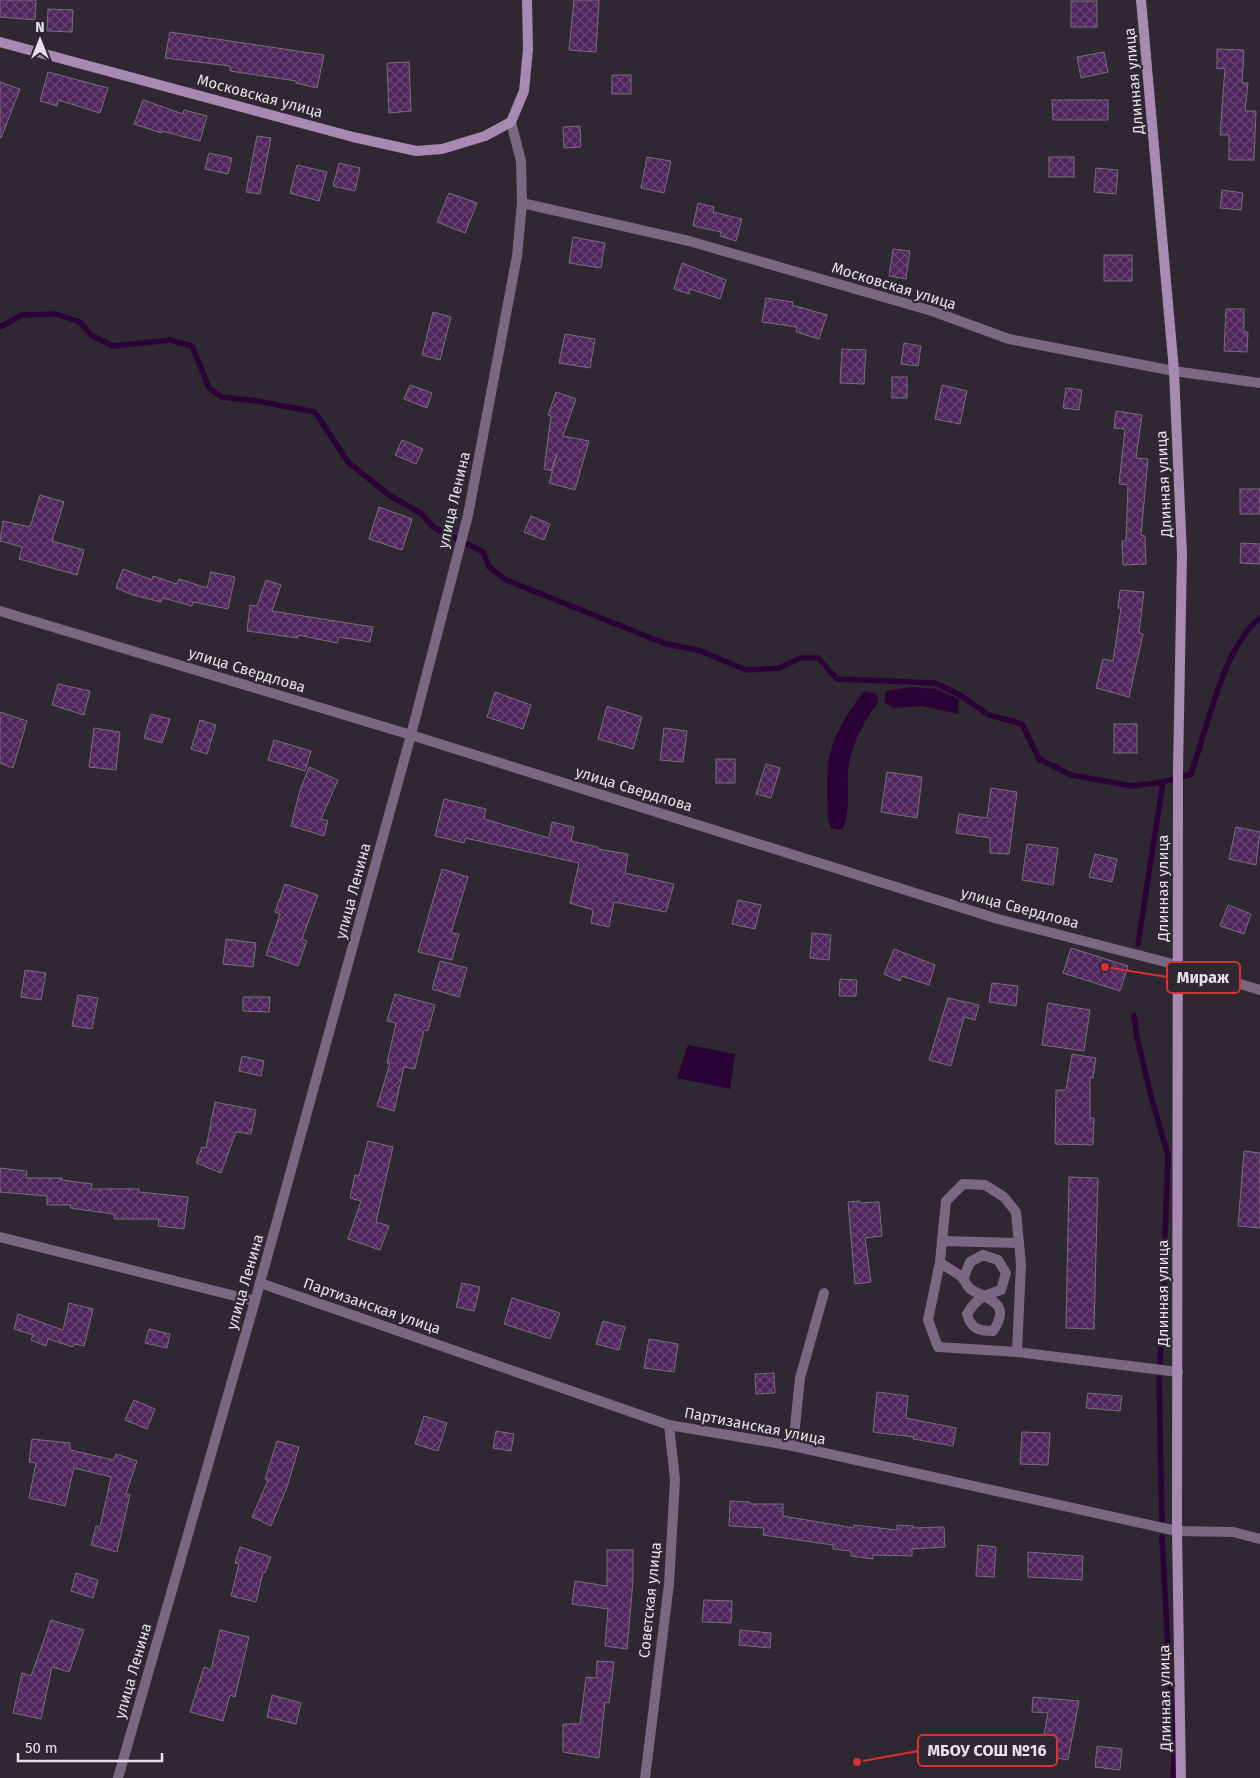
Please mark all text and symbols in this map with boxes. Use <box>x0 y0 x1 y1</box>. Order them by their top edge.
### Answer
north arrow <box>15 15 65 65</box>
text: N <box>35 19 45 36</box>
street label: Длинная улица <box>1120 27 1148 136</box>
street label: Московская улица <box>195 71 325 121</box>
street label: Московская улица <box>830 258 958 314</box>
street label: Длинная улица <box>1152 430 1176 539</box>
street label: улица Ленина <box>434 450 474 550</box>
street label: улица Свердлова <box>186 644 308 696</box>
street label: улица Свердлова <box>573 763 695 815</box>
street label: Длинная улица <box>1154 835 1172 942</box>
street label: улица Ленина <box>332 841 374 941</box>
street label: улица Свердлова <box>959 884 1081 932</box>
callout: Мираж <box>1167 962 1240 993</box>
text: Мираж <box>1177 968 1230 987</box>
street label: улица Ленина <box>223 1232 267 1332</box>
street label: Длинная улица <box>1154 1240 1172 1347</box>
street label: Партизанская улица <box>301 1274 443 1338</box>
street label: Партизанская улица <box>683 1403 827 1449</box>
street label: Советская улица <box>635 1541 665 1659</box>
street label: улица Ленина <box>111 1621 155 1721</box>
street label: Длинная улица <box>1155 1644 1175 1753</box>
scale bar <box>18 1730 161 1762</box>
callout: МБОУ СОШ №16 <box>918 1735 1057 1766</box>
text: 50 m <box>25 1739 58 1757</box>
text: МБОУ СОШ №16 <box>928 1741 1046 1760</box>

